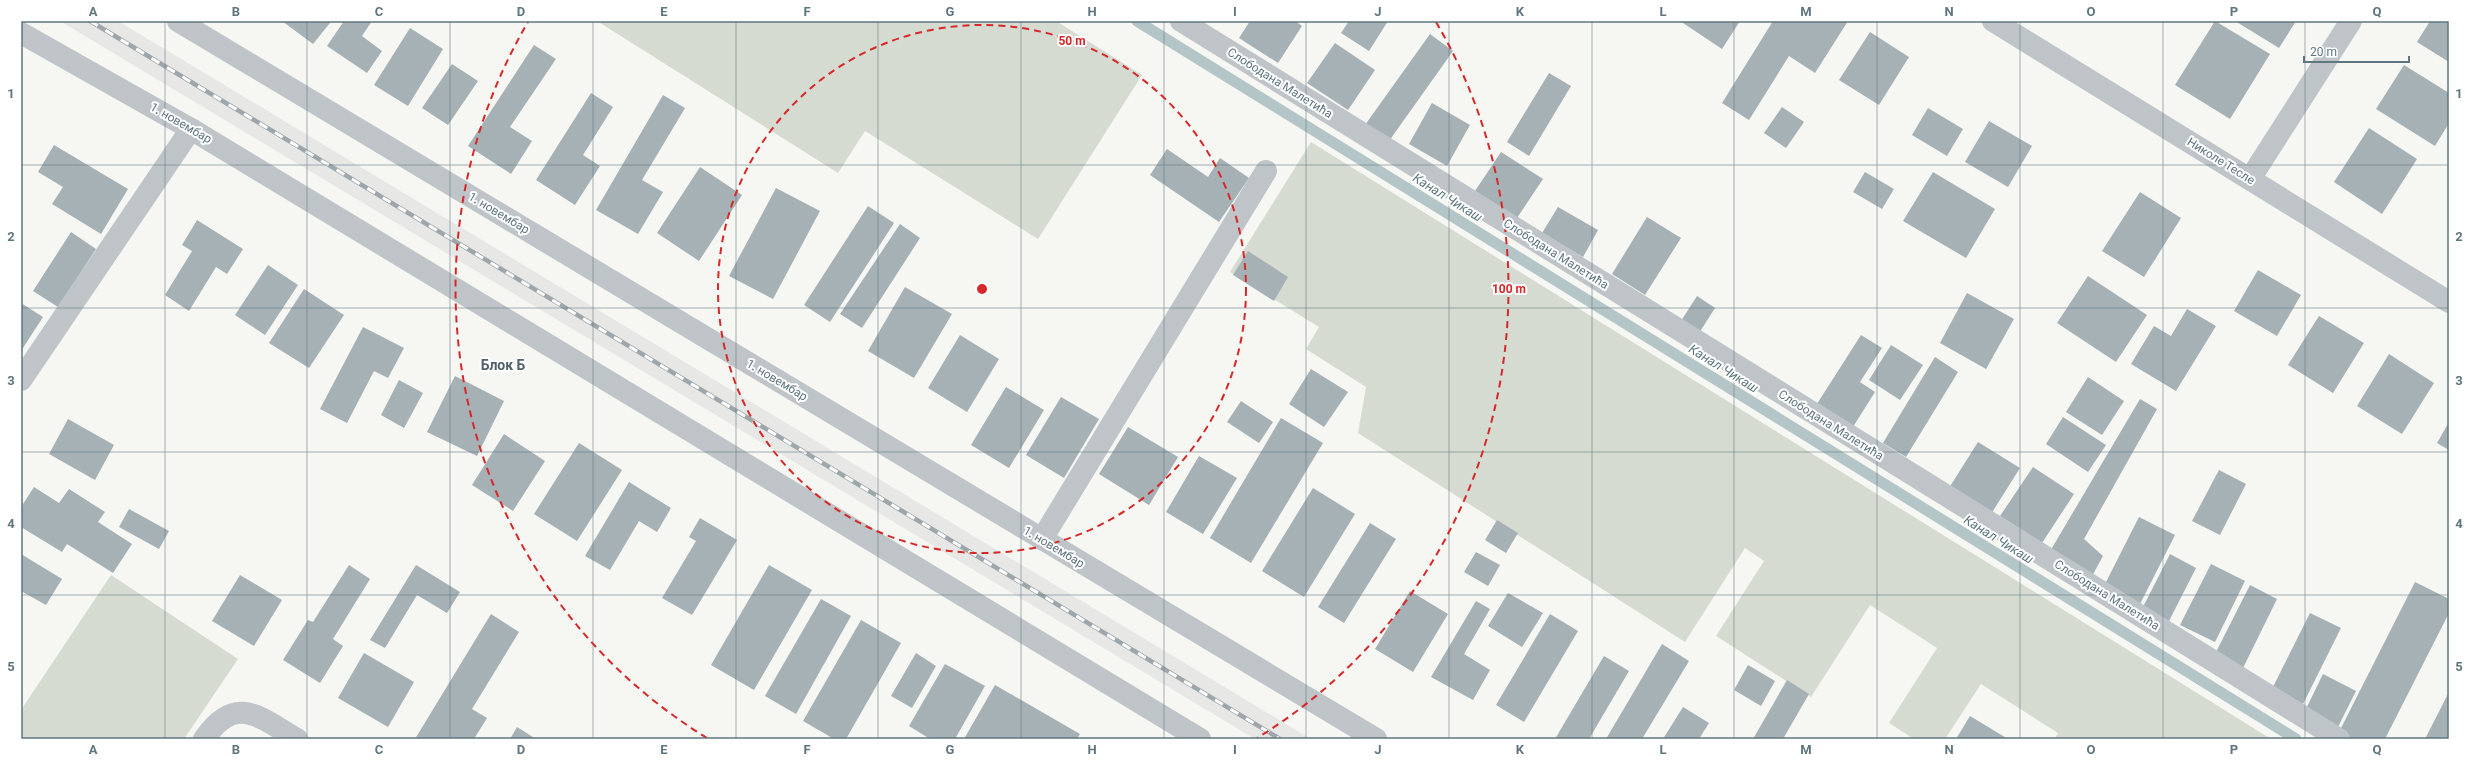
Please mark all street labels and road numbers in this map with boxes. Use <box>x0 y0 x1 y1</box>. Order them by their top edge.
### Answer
street label: Слободана Малетића <box>1225 45 1335 121</box>
street label: 1. новембар <box>148 100 214 146</box>
street label: Николе Тесле <box>2185 135 2257 187</box>
street label: 1. новембар <box>466 189 532 237</box>
street label: Слободана Малетића <box>1501 216 1611 292</box>
street label: 1. новембар <box>744 356 810 404</box>
street label: Слободана Малетића <box>1776 387 1886 463</box>
street label: 1. новембар <box>1021 523 1087 571</box>
street label: Слободана Малетића <box>2052 557 2162 633</box>

